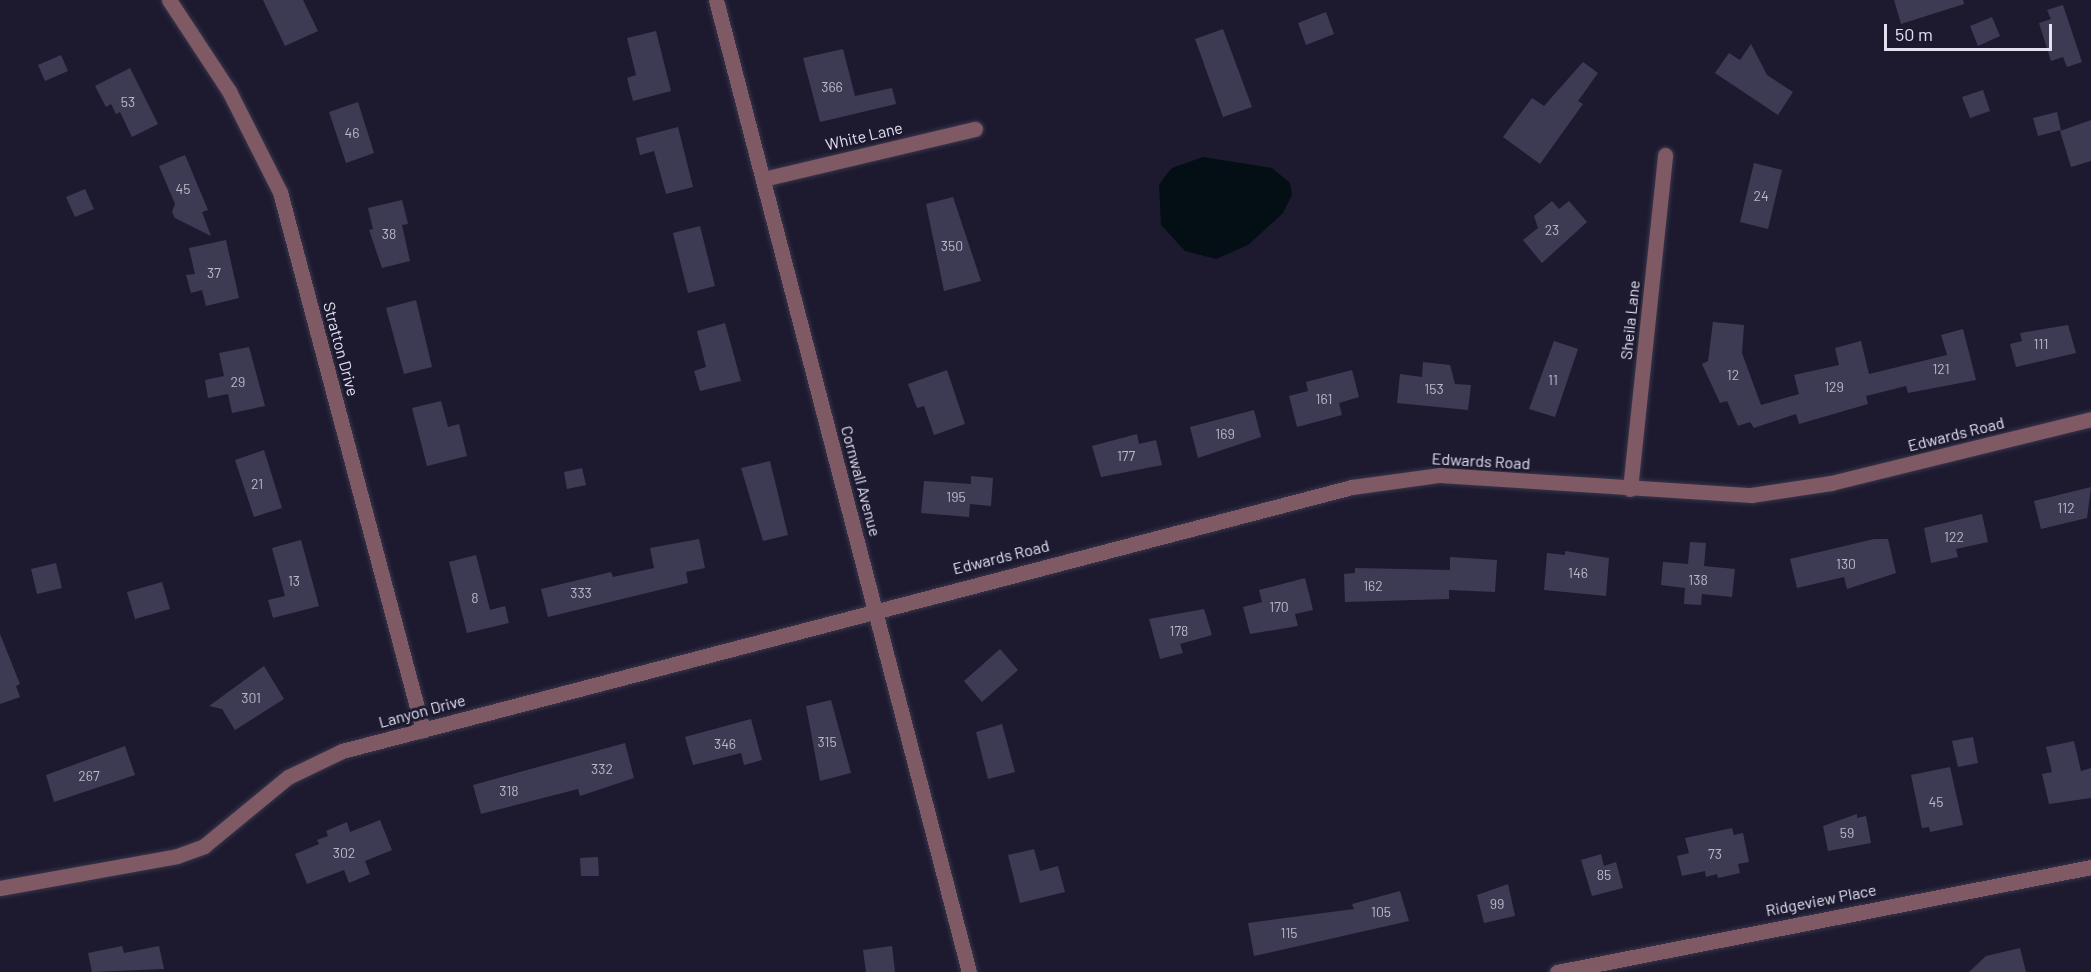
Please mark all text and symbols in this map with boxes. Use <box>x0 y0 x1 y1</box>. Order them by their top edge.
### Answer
scale bar <box>1887 12 2055 50</box>
text: 50 m <box>1895 23 1933 45</box>
house number: 366 <box>821 79 843 95</box>
house number: 53 <box>121 94 135 110</box>
street label: White Lane <box>824 118 904 154</box>
house number: 46 <box>345 125 359 141</box>
house number: 45 <box>176 181 190 197</box>
house number: 24 <box>1753 188 1769 204</box>
house number: 23 <box>1545 222 1559 238</box>
house number: 38 <box>382 226 396 242</box>
house number: 350 <box>941 238 963 254</box>
house number: 37 <box>207 265 221 281</box>
street label: Sheila Lane <box>1616 279 1644 361</box>
street label: Stratton Drive <box>319 300 363 398</box>
house number: 111 <box>2034 336 2048 352</box>
house number: 121 <box>1932 361 1950 377</box>
house number: 12 <box>1727 367 1739 383</box>
house number: 11 <box>1548 372 1558 388</box>
house number: 29 <box>231 374 245 390</box>
house number: 129 <box>1824 379 1844 395</box>
house number: 153 <box>1424 381 1444 397</box>
house number: 161 <box>1316 391 1332 407</box>
street label: Edwards Road <box>1906 413 2006 455</box>
street label: Cornwall Avenue <box>837 424 885 538</box>
house number: 169 <box>1215 426 1235 442</box>
house number: 177 <box>1117 448 1135 464</box>
street label: Edwards Road <box>1431 449 1531 473</box>
house number: 21 <box>251 476 263 492</box>
house number: 195 <box>946 489 966 505</box>
house number: 112 <box>2057 500 2075 516</box>
house number: 122 <box>1944 529 1964 545</box>
street label: Edwards Road <box>951 536 1051 578</box>
house number: 130 <box>1836 556 1856 572</box>
house number: 146 <box>1568 565 1588 581</box>
house number: 138 <box>1688 572 1708 588</box>
house number: 13 <box>288 573 300 589</box>
house number: 162 <box>1363 578 1383 594</box>
house number: 333 <box>570 585 592 601</box>
house number: 8 <box>471 590 479 606</box>
house number: 170 <box>1269 599 1289 615</box>
house number: 178 <box>1170 623 1188 639</box>
house number: 301 <box>241 690 261 706</box>
street label: Lanyon Drive <box>377 690 467 732</box>
house number: 315 <box>817 734 837 750</box>
house number: 346 <box>714 736 736 752</box>
house number: 332 <box>591 761 613 777</box>
house number: 267 <box>78 768 100 784</box>
house number: 318 <box>499 783 519 799</box>
house number: 45 <box>1929 794 1943 810</box>
house number: 59 <box>1840 825 1854 841</box>
house number: 302 <box>333 845 355 861</box>
house number: 73 <box>1708 846 1722 862</box>
house number: 85 <box>1597 867 1611 883</box>
street label: Ridgeview Place <box>1764 880 1878 920</box>
house number: 99 <box>1490 896 1504 912</box>
house number: 105 <box>1371 904 1391 920</box>
house number: 115 <box>1280 925 1298 941</box>

